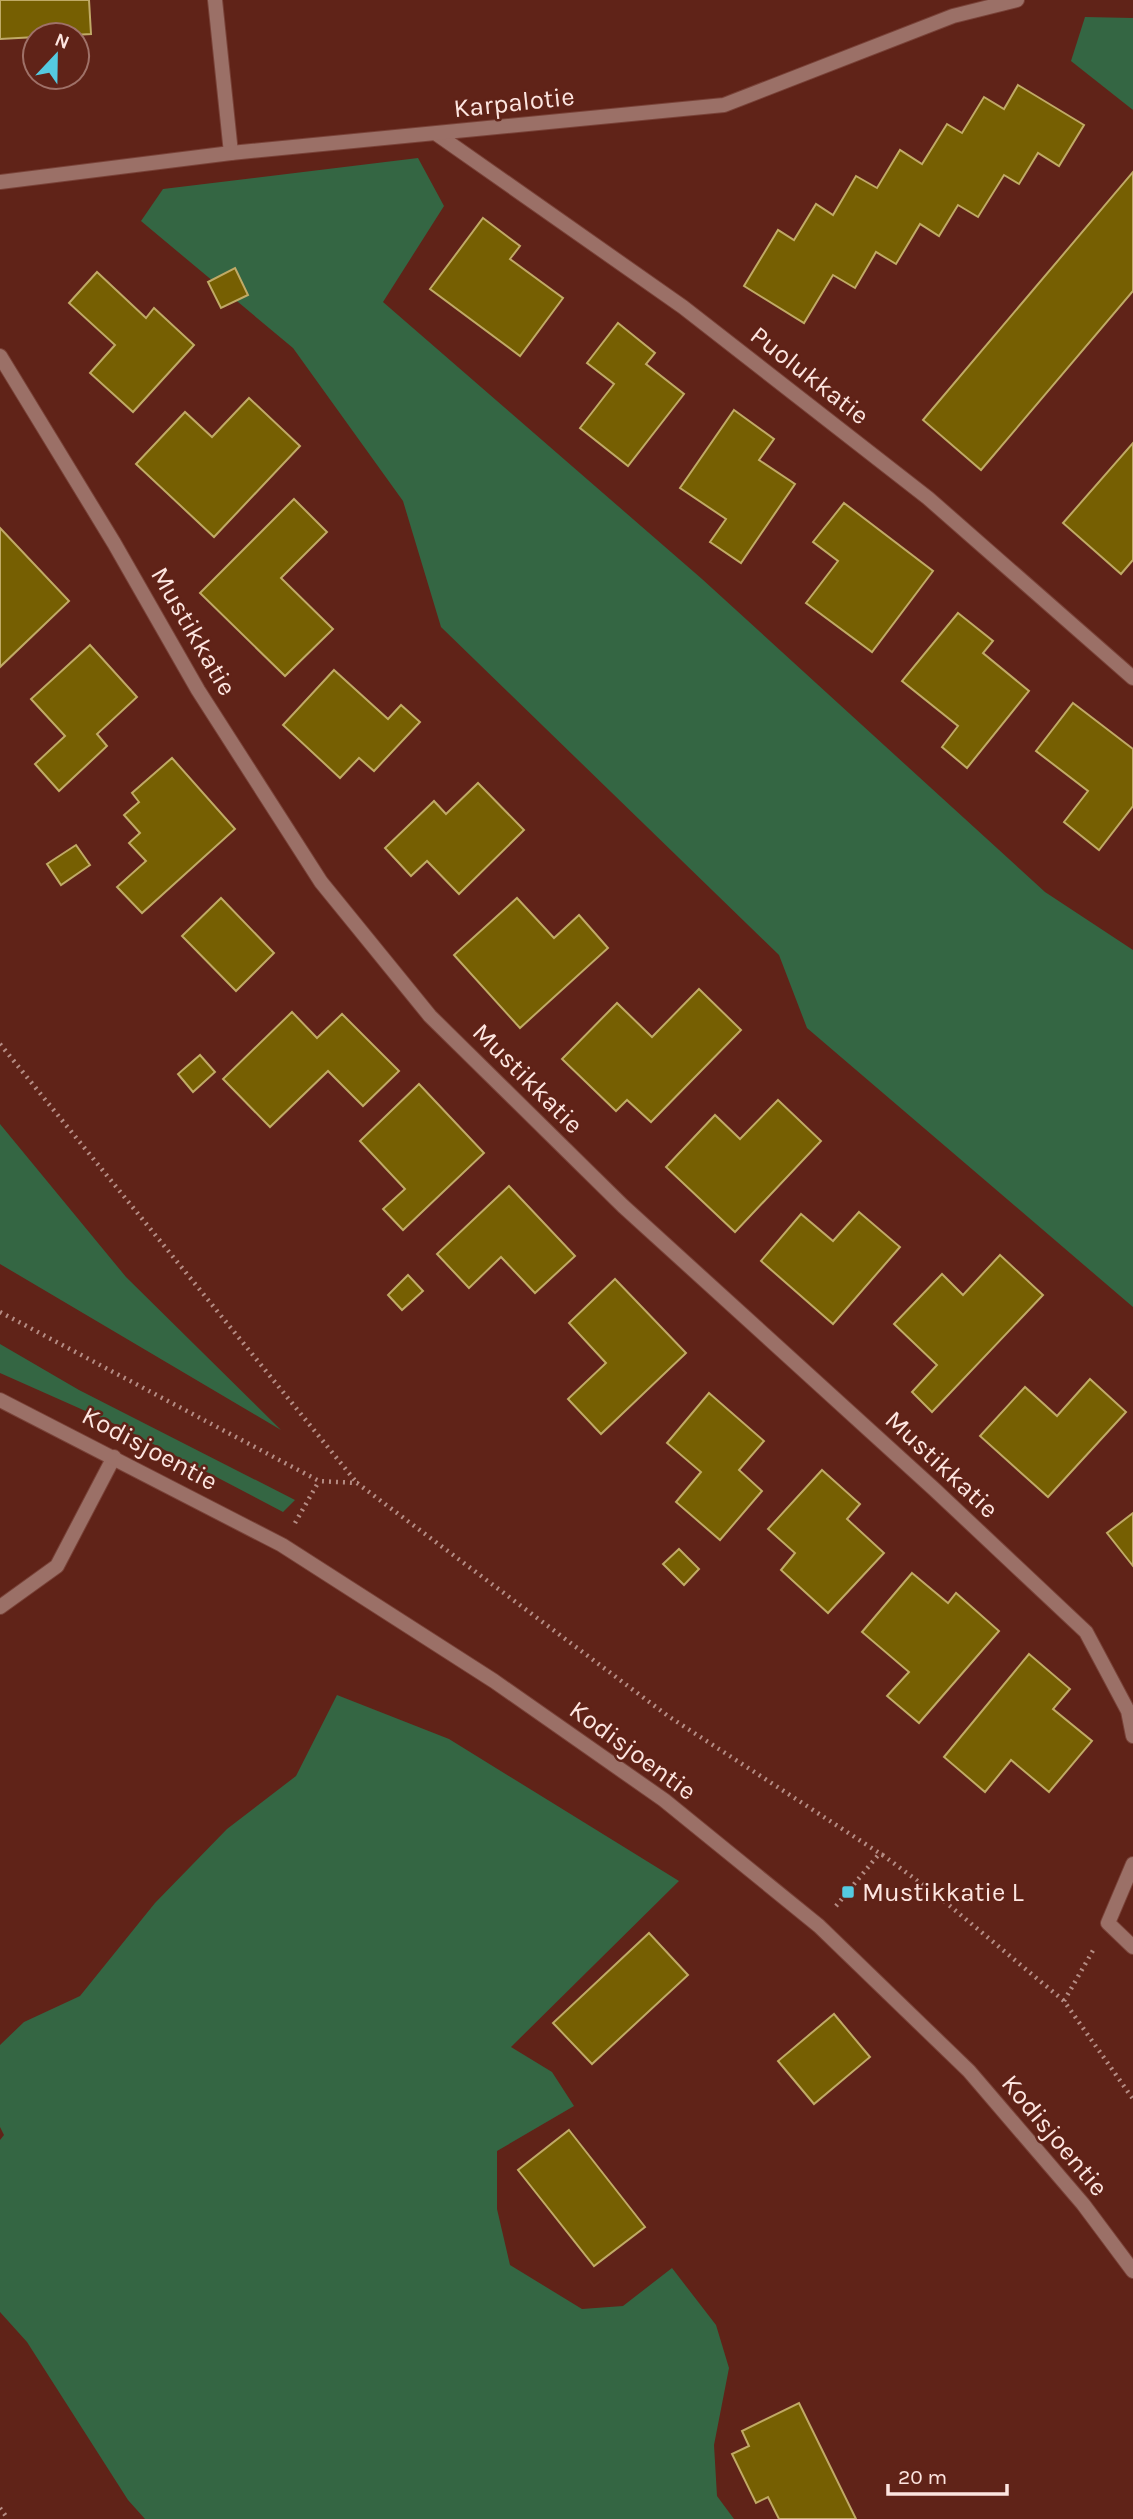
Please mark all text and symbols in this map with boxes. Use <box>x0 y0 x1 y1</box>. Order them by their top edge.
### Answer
north arrow <box>21 21 91 91</box>
text: N <box>52 28 72 54</box>
street label: Karpalotie <box>452 81 576 124</box>
street label: Puolukkatie <box>744 320 875 431</box>
street label: Mustikkatie <box>144 561 243 701</box>
street label: Mustikkatie <box>466 1017 589 1140</box>
street label: Kodisjoentie <box>77 1400 223 1497</box>
street label: Mustikkatie <box>879 1404 1005 1525</box>
street label: Kodisjoentie <box>563 1694 702 1807</box>
place label: Mustikkatie L <box>862 1877 1024 1908</box>
marker: Mustikkatie L <box>840 1884 856 1900</box>
street label: Kodisjoentie <box>995 2068 1114 2202</box>
scale bar <box>888 2452 1007 2496</box>
text: 20 m <box>898 2465 947 2489</box>

